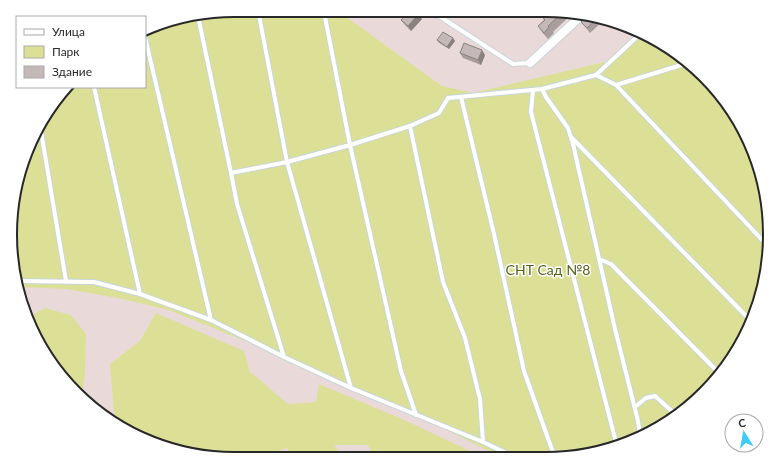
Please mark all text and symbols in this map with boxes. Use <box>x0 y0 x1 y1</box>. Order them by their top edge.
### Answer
legend <box>16 16 146 88</box>
text: Улица <box>52 24 85 39</box>
text: Парк <box>52 44 80 59</box>
text: Здание <box>52 64 92 79</box>
park label: СНТ Сад №8 <box>506 261 590 278</box>
north arrow <box>724 413 764 453</box>
text: С <box>737 415 748 430</box>

